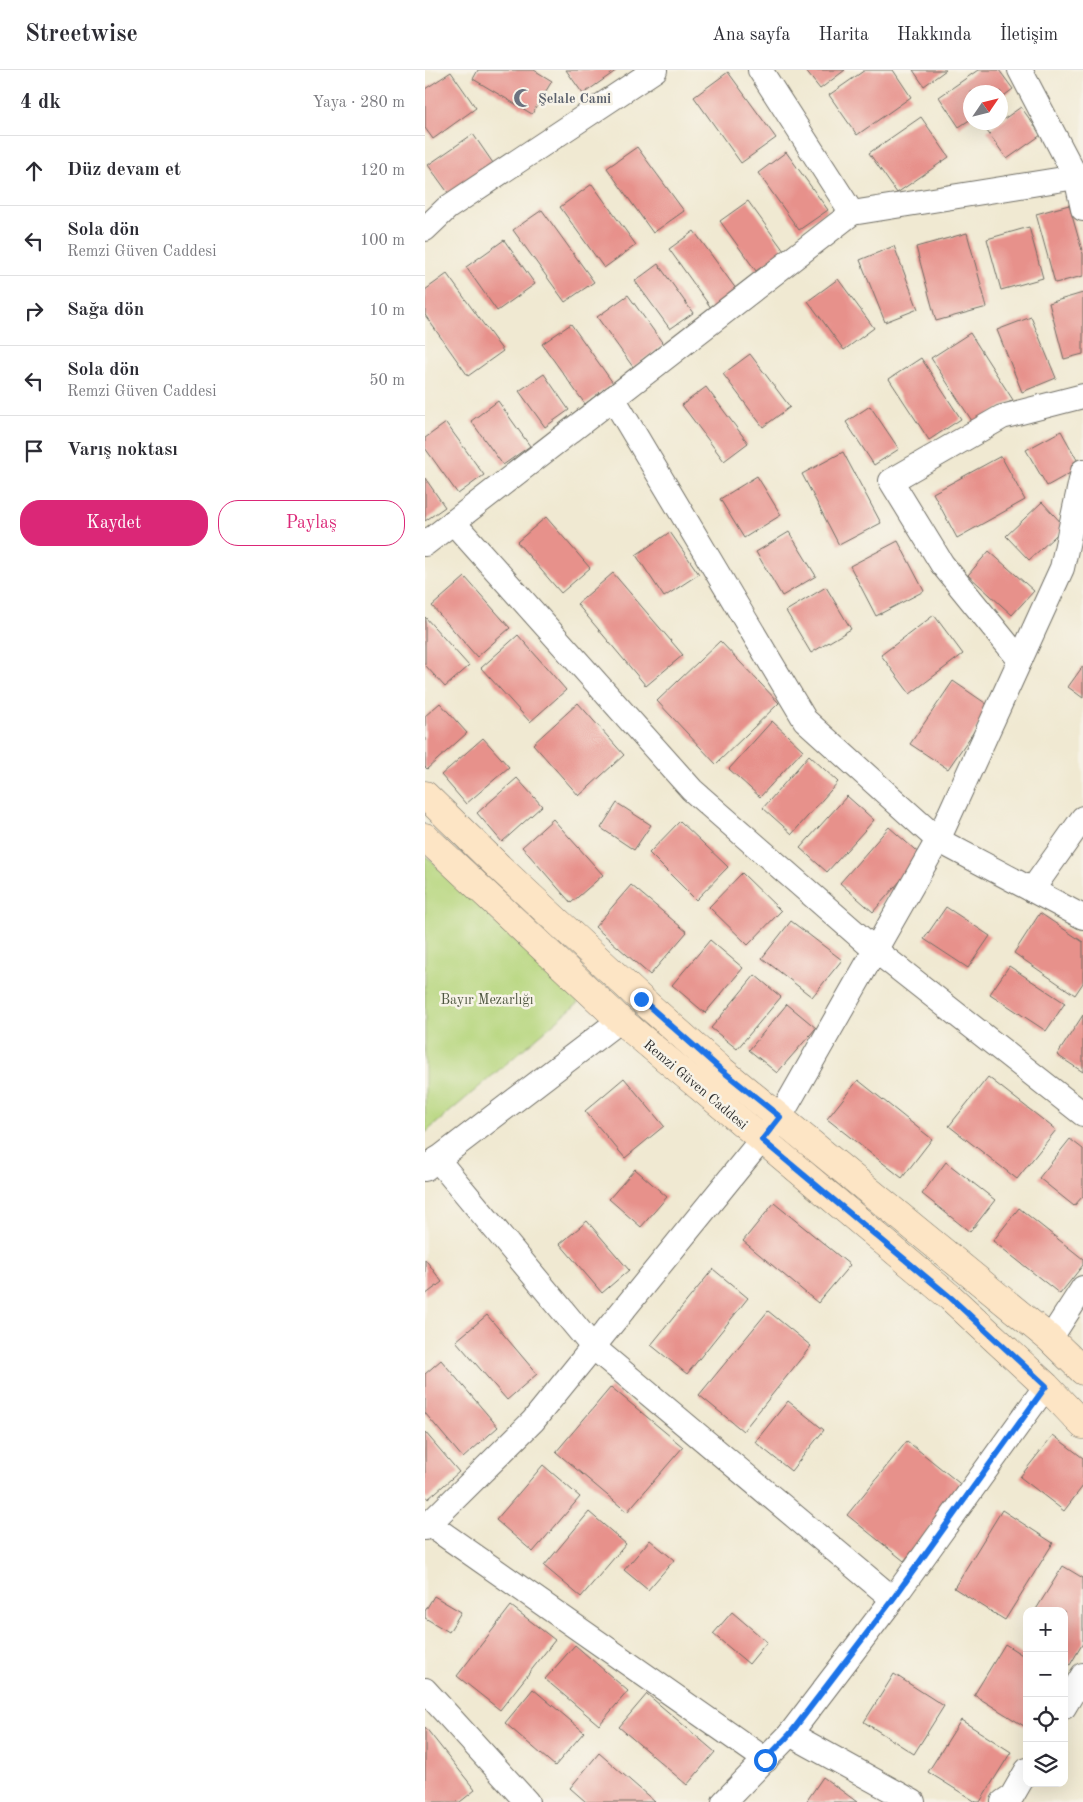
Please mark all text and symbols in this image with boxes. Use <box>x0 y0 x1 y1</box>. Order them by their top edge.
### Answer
text: Streetwise <box>25 23 138 47</box>
text: Ana sayfa <box>712 26 790 44</box>
text: Harita <box>818 26 869 44</box>
text: Hakkında <box>897 26 972 44</box>
text: İletişim <box>1000 26 1058 44</box>
north arrow <box>963 85 1008 130</box>
mosque icon: Şelale Cami <box>512 87 534 109</box>
text: 4 dk <box>20 92 61 113</box>
place label: Şelale Cami <box>538 92 611 106</box>
text: Yaya · 280 m <box>312 95 405 111</box>
icon: ahead <box>20 157 48 185</box>
text: Düz devam et <box>67 161 181 180</box>
text: 120 m <box>360 163 405 179</box>
text: Sola dön <box>67 221 140 240</box>
icon: left <box>20 227 48 255</box>
text: 100 m <box>360 233 405 249</box>
text: Remzi Güven Caddesi <box>67 244 217 260</box>
icon: right <box>20 297 48 325</box>
text: Sağa dön <box>67 301 144 320</box>
text: 10 m <box>369 303 405 319</box>
text: Sola dön <box>67 361 140 380</box>
icon: left <box>20 367 48 395</box>
text: 50 m <box>369 373 405 389</box>
text: Remzi Güven Caddesi <box>67 384 217 400</box>
icon: arrive <box>20 437 48 465</box>
text: Varış noktası <box>67 441 178 460</box>
button: Kaydet <box>20 500 208 546</box>
button: Paylaş <box>218 500 405 546</box>
route end <box>630 988 653 1011</box>
park label: Bayır Mezarlığı <box>440 993 534 1007</box>
street label: Remzi Güven Caddesi <box>641 1037 750 1132</box>
map controls <box>1023 1607 1068 1787</box>
button: + <box>1023 1607 1068 1652</box>
button: − <box>1023 1652 1068 1697</box>
button: locate <box>1023 1697 1068 1742</box>
button: layers <box>1023 1742 1068 1787</box>
route start <box>754 1749 777 1772</box>

